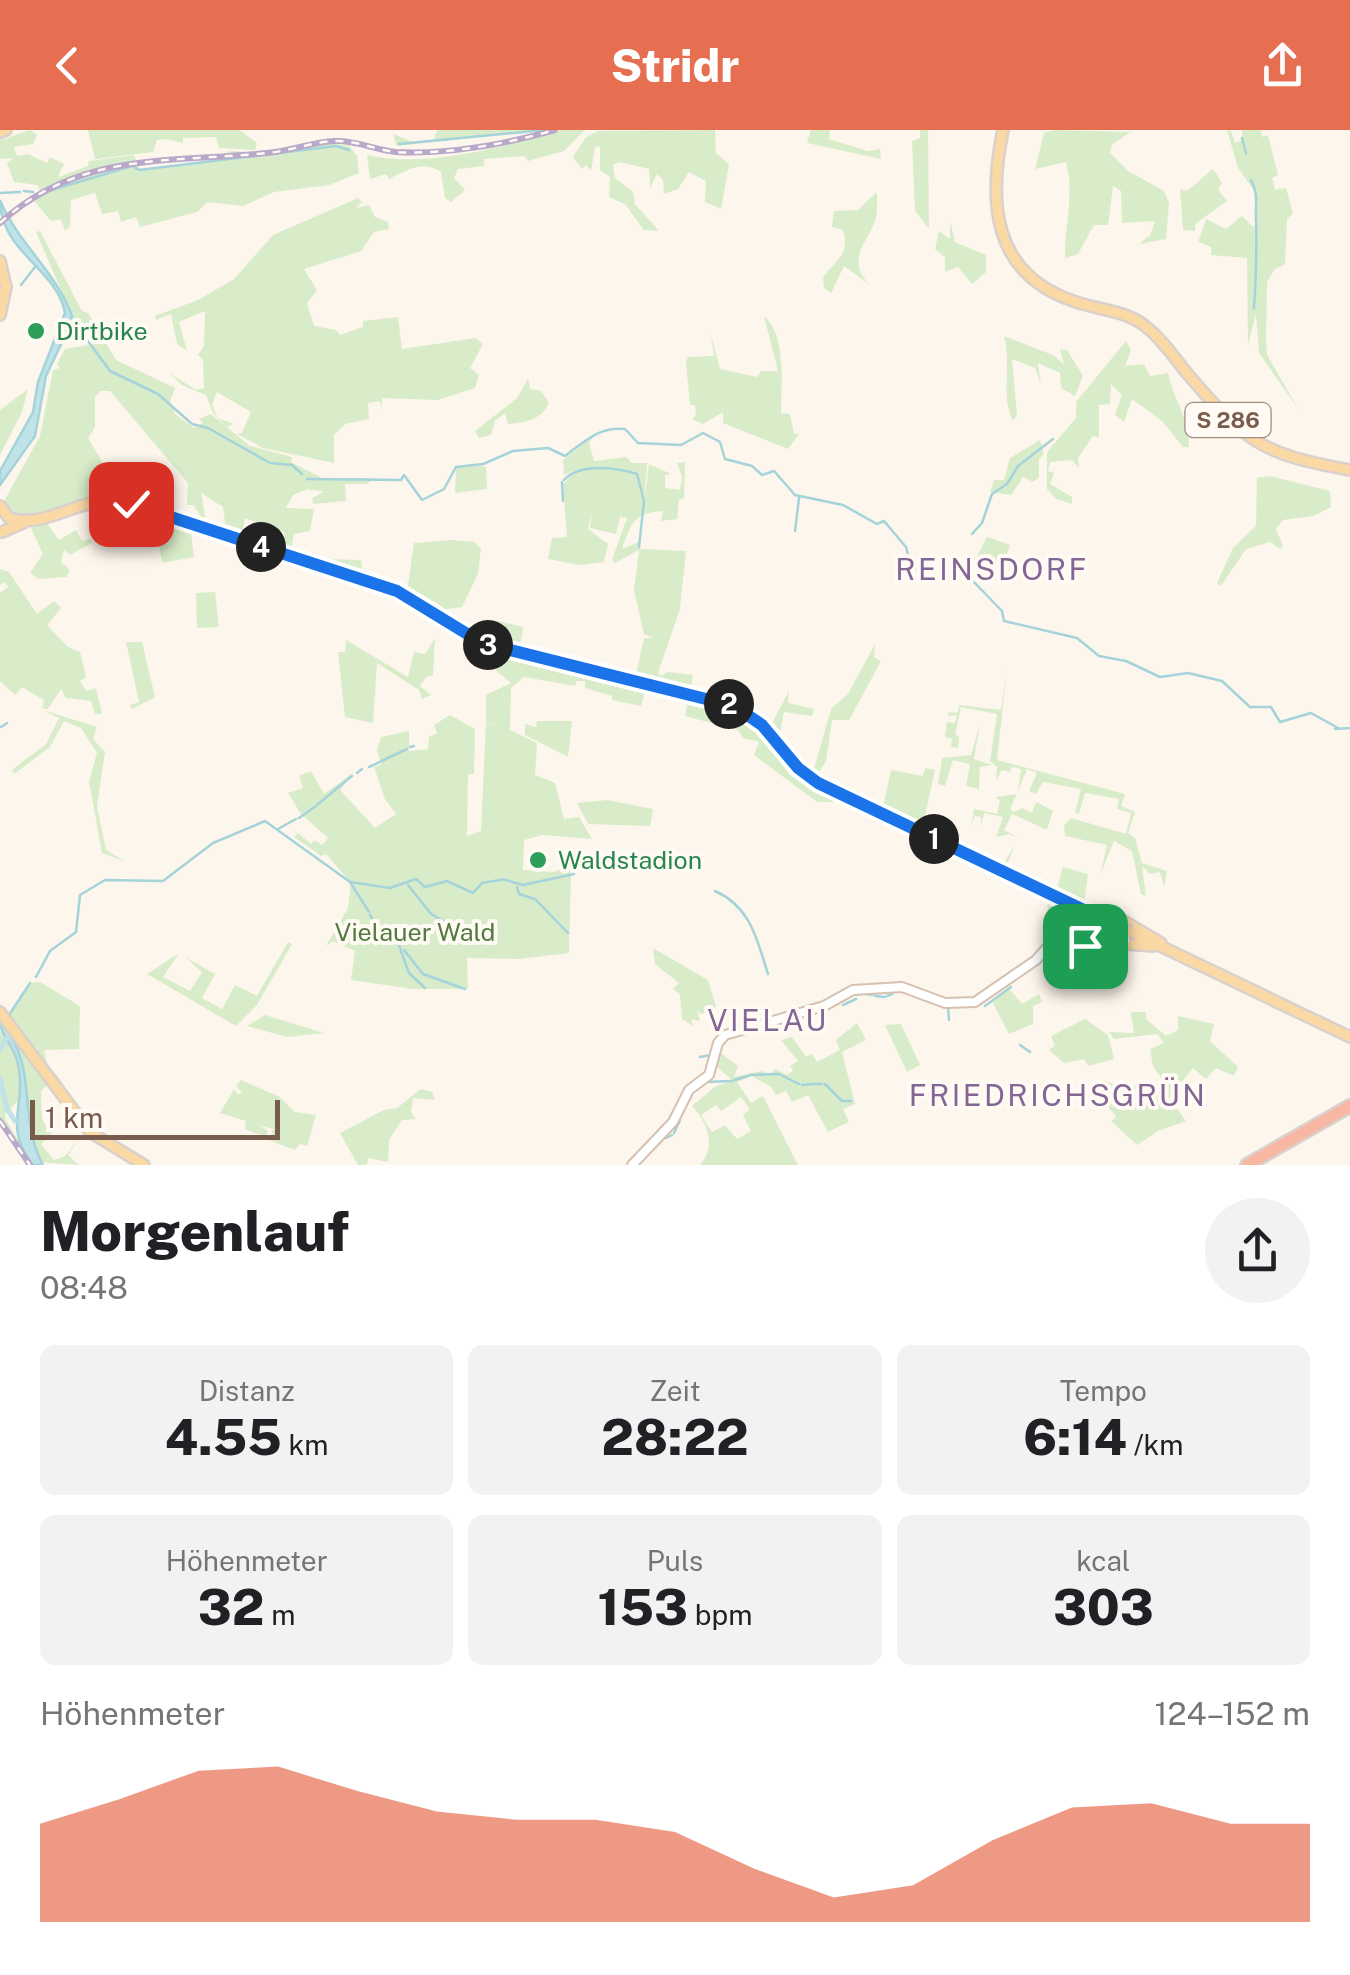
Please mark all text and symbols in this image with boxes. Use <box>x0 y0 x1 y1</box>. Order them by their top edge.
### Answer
icon: back <box>40 38 95 93</box>
icon: share <box>1255 38 1310 93</box>
text: Stridr <box>611 39 739 92</box>
place label: Dirtbike <box>56 316 148 346</box>
marker: Dirtbike <box>25 320 47 342</box>
road number: S 286 <box>1186 403 1270 437</box>
pin <box>89 462 174 547</box>
icon: check <box>104 477 159 532</box>
pin: 4 <box>236 522 286 572</box>
text: 4 <box>252 530 270 563</box>
district label: REINSDORF <box>895 551 1089 587</box>
pin: 3 <box>463 620 513 670</box>
text: 3 <box>479 628 497 661</box>
pin: 2 <box>704 679 754 729</box>
text: 2 <box>720 687 738 720</box>
pin: 1 <box>909 814 959 864</box>
text: 1 <box>928 822 940 855</box>
place label: Waldstadion <box>558 845 702 875</box>
marker: Waldstadion <box>527 849 549 871</box>
pin <box>1043 904 1128 989</box>
park label: Vielauer Wald <box>335 917 495 947</box>
icon: arrive <box>1058 919 1113 974</box>
district label: VIELAU <box>707 1002 829 1038</box>
district label: FRIEDRICHSGRÜN <box>909 1077 1207 1113</box>
scale bar <box>30 1095 280 1140</box>
text: 1 km <box>45 1101 103 1134</box>
button: share <box>1205 1198 1310 1303</box>
text: Morgenlauf <box>40 1199 349 1263</box>
text: 08:48 <box>40 1269 128 1306</box>
text: Distanz <box>199 1374 295 1407</box>
text: Zeit <box>649 1374 701 1407</box>
text: Tempo <box>1060 1374 1147 1407</box>
text: 4.55 <box>165 1407 282 1466</box>
text: 28:22 <box>601 1407 749 1466</box>
text: 6:14 <box>1023 1407 1127 1466</box>
text: km <box>282 1428 329 1461</box>
text: /km <box>1127 1428 1183 1461</box>
text: Höhenmeter <box>166 1544 328 1577</box>
text: Puls <box>647 1544 703 1577</box>
text: kcal <box>1076 1544 1130 1577</box>
text: 32 <box>198 1577 264 1636</box>
text: 153 <box>598 1577 688 1636</box>
text: 303 <box>1053 1577 1154 1636</box>
text: m <box>264 1598 296 1631</box>
text: bpm <box>688 1598 752 1631</box>
text: Höhenmeter <box>40 1695 225 1732</box>
text: 124–152 m <box>1154 1695 1310 1732</box>

